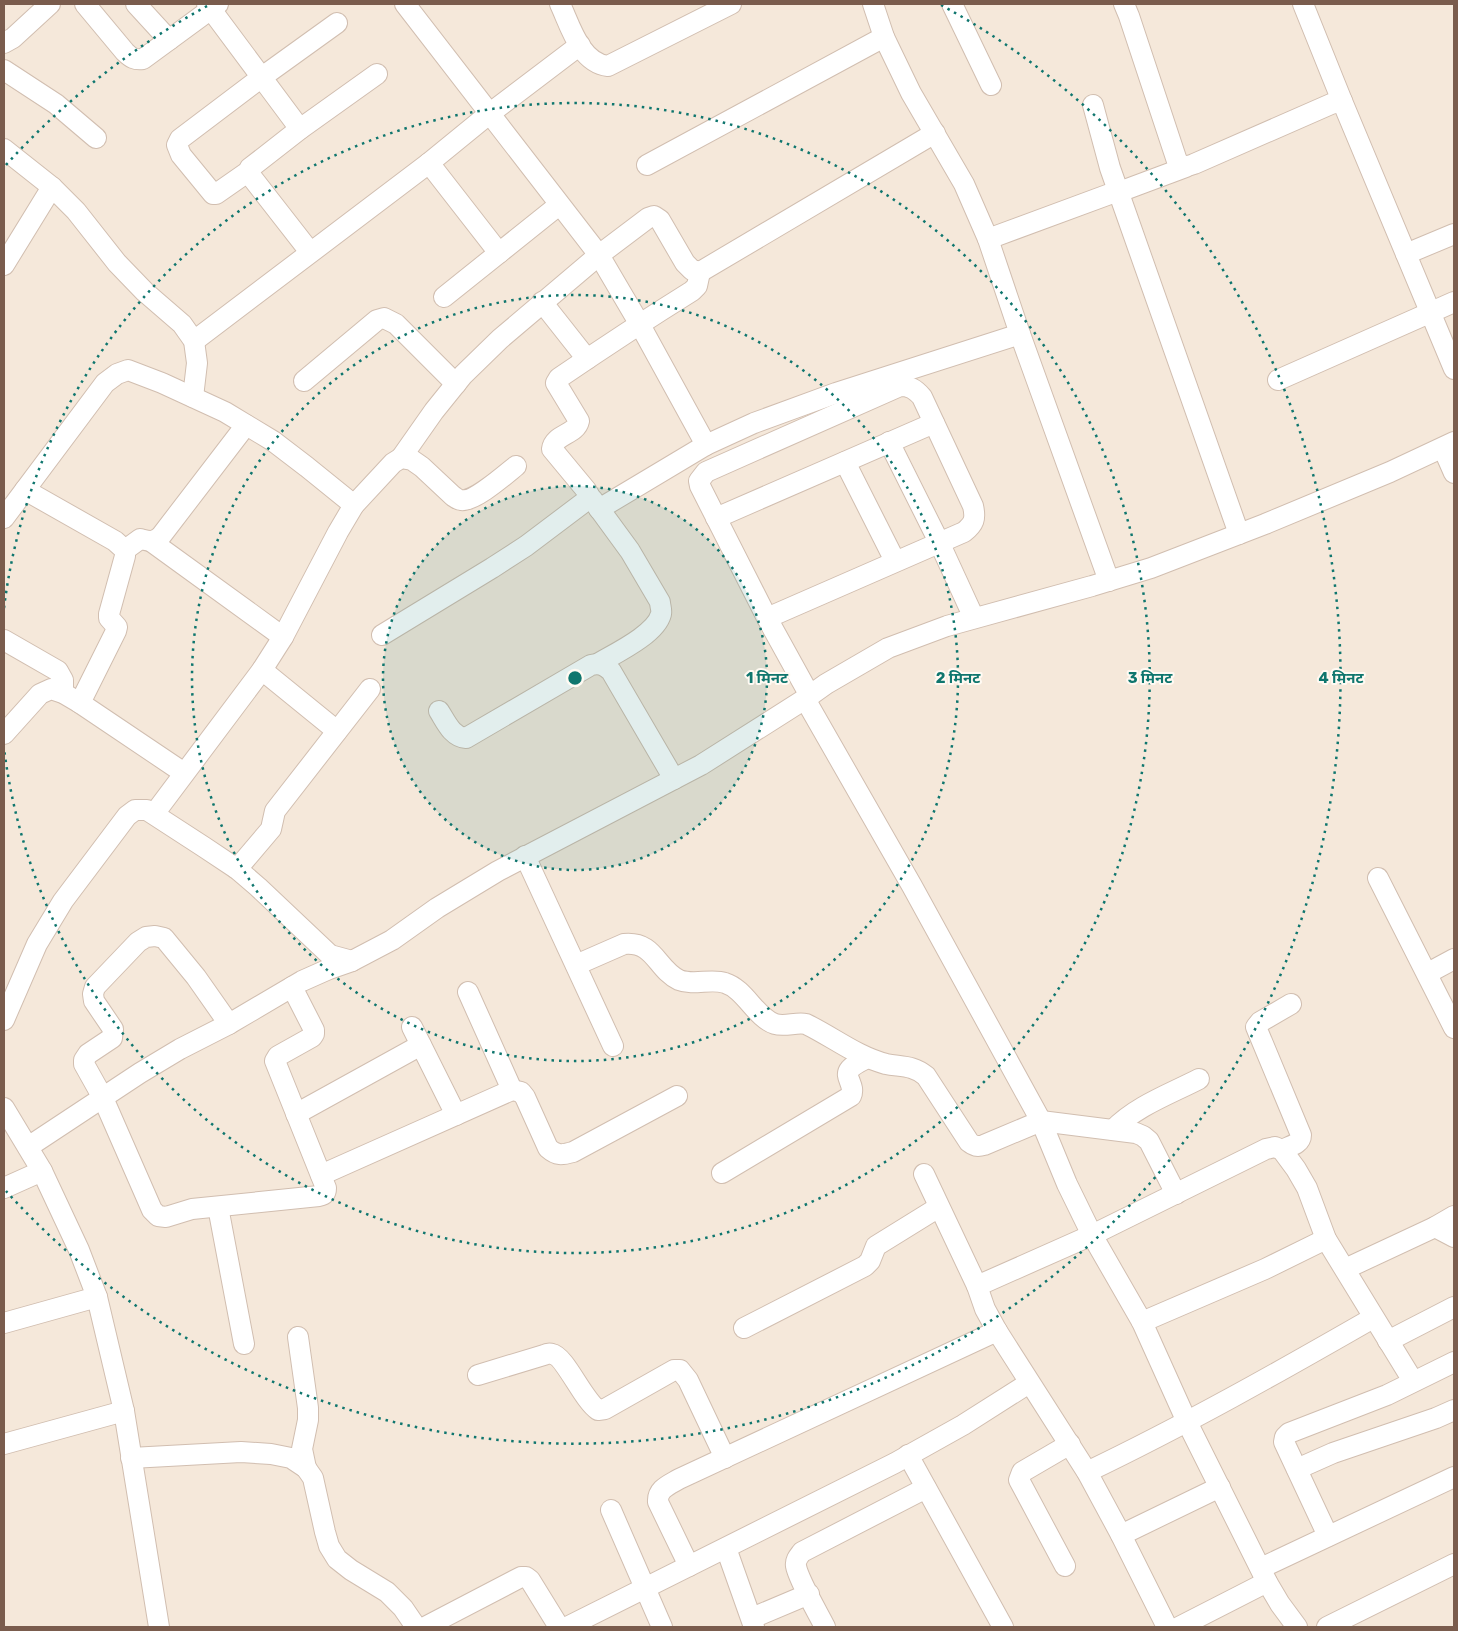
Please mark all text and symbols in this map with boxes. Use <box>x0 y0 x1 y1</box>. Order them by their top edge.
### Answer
centre of rings <box>566 669 584 687</box>
text: 1 मिनट <box>746 669 789 687</box>
text: 2 मिनट <box>936 669 981 687</box>
text: 3 मिनट <box>1128 669 1173 687</box>
text: 4 मिनट <box>1319 669 1364 687</box>

